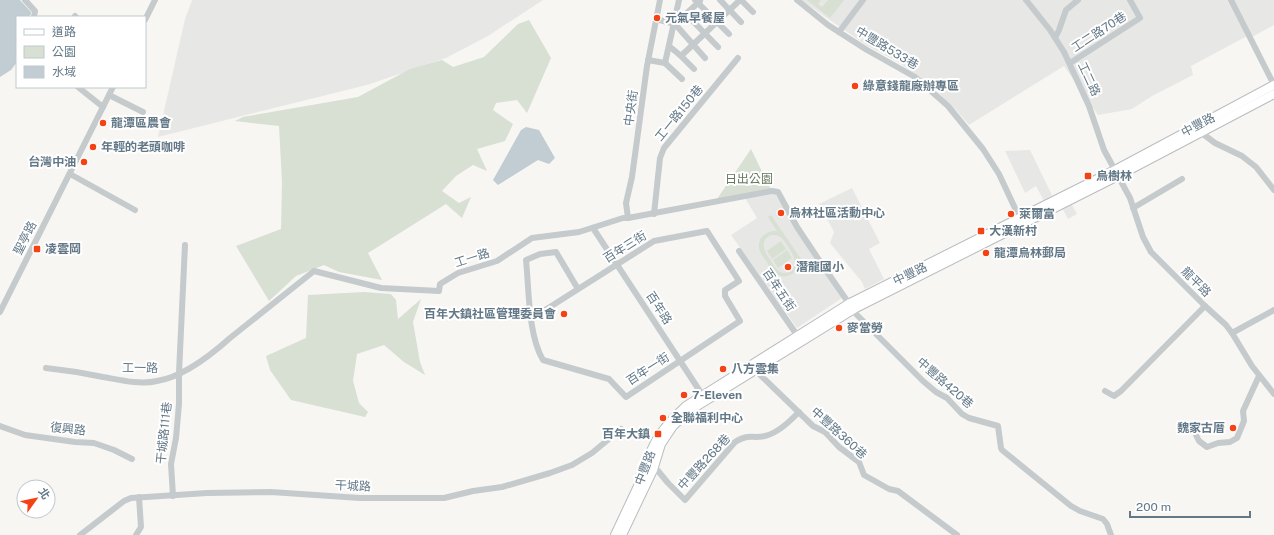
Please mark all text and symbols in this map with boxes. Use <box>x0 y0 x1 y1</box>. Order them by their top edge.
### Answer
street label: 工二路70巷 <box>1069 9 1129 55</box>
place label: 元氣早餐屋 <box>665 11 725 25</box>
marker: 元氣早餐屋 <box>652 13 662 23</box>
legend <box>16 16 146 88</box>
street label: 中豐路533巷 <box>853 24 921 72</box>
text: 道路 <box>52 25 76 39</box>
text: 公園 <box>52 45 76 59</box>
street label: 工二路 <box>1075 60 1103 98</box>
text: 水域 <box>52 65 76 79</box>
place label: 綠意錢龍廠辦專區 <box>863 79 959 93</box>
marker: 綠意錢龍廠辦專區 <box>850 81 860 91</box>
street label: 工一路150巷 <box>652 82 706 144</box>
street label: 中央街 <box>622 89 640 127</box>
street label: 中豐路 <box>1179 110 1217 140</box>
place label: 龍潭區農會 <box>111 116 171 130</box>
marker: 龍潭區農會 <box>98 118 108 128</box>
place label: 年輕的老頭咖啡 <box>101 140 185 154</box>
marker: 年輕的老頭咖啡 <box>88 142 98 152</box>
place label: 台灣中油 <box>28 155 76 169</box>
marker: 台灣中油 <box>79 157 89 167</box>
place label: 烏樹林 <box>1096 169 1132 183</box>
marker: 烏樹林 <box>1083 171 1093 181</box>
park label: 日出公園 <box>725 172 773 186</box>
place label: 烏林社區活動中心 <box>789 206 885 220</box>
place label: 萊爾富 <box>1019 207 1055 221</box>
marker: 烏林社區活動中心 <box>776 208 786 218</box>
marker: 萊爾富 <box>1006 209 1016 219</box>
street label: 聖亭路 <box>11 219 39 257</box>
place label: 大漢新村 <box>989 224 1037 238</box>
marker: 大漢新村 <box>976 226 986 236</box>
street label: 百年三街 <box>601 228 649 266</box>
place label: 凌雲岡 <box>45 242 81 256</box>
marker: 凌雲岡 <box>32 244 42 254</box>
street label: 工一路 <box>453 246 491 270</box>
place label: 龍潭烏林郵局 <box>994 246 1066 260</box>
marker: 龍潭烏林郵局 <box>981 248 991 258</box>
place label: 潛龍國小 <box>796 260 844 274</box>
street label: 中豐路 <box>891 260 929 288</box>
marker: 潛龍國小 <box>783 262 793 272</box>
street label: 龍平路 <box>1178 264 1214 300</box>
street label: 百年五街 <box>760 266 798 314</box>
street label: 百年路 <box>643 289 675 327</box>
place label: 百年大鎮社區管理委員會 <box>424 307 556 321</box>
marker: 百年大鎮社區管理委員會 <box>559 309 569 319</box>
place label: 麥當勞 <box>847 321 883 335</box>
marker: 麥當勞 <box>834 323 844 333</box>
street label: 百年一街 <box>624 350 672 388</box>
street label: 中豐路420巷 <box>914 355 976 411</box>
street label: 工一路 <box>122 361 158 375</box>
place label: 八方雲集 <box>731 362 779 376</box>
marker: 八方雲集 <box>718 364 728 374</box>
place label: 7-Eleven <box>692 388 742 402</box>
marker: 7-Eleven <box>679 390 689 400</box>
street label: 干城路111巷 <box>154 401 174 465</box>
street label: 中豐路360巷 <box>808 404 870 462</box>
place label: 全聯福利中心 <box>671 411 743 425</box>
marker: 全聯福利中心 <box>658 413 668 423</box>
street label: 復興路 <box>49 420 87 438</box>
place label: 魏家古厝 <box>1177 421 1225 435</box>
marker: 魏家古厝 <box>1228 423 1238 433</box>
place label: 百年大鎮 <box>602 427 650 441</box>
marker: 百年大鎮 <box>653 429 663 439</box>
street label: 中豐路268巷 <box>675 432 733 492</box>
street label: 中豐路 <box>632 449 658 487</box>
street label: 干城路 <box>335 478 371 494</box>
north arrow <box>16 479 56 519</box>
text: 北 <box>36 486 52 501</box>
scale bar <box>1130 493 1250 519</box>
text: 200 m <box>1136 500 1171 514</box>

